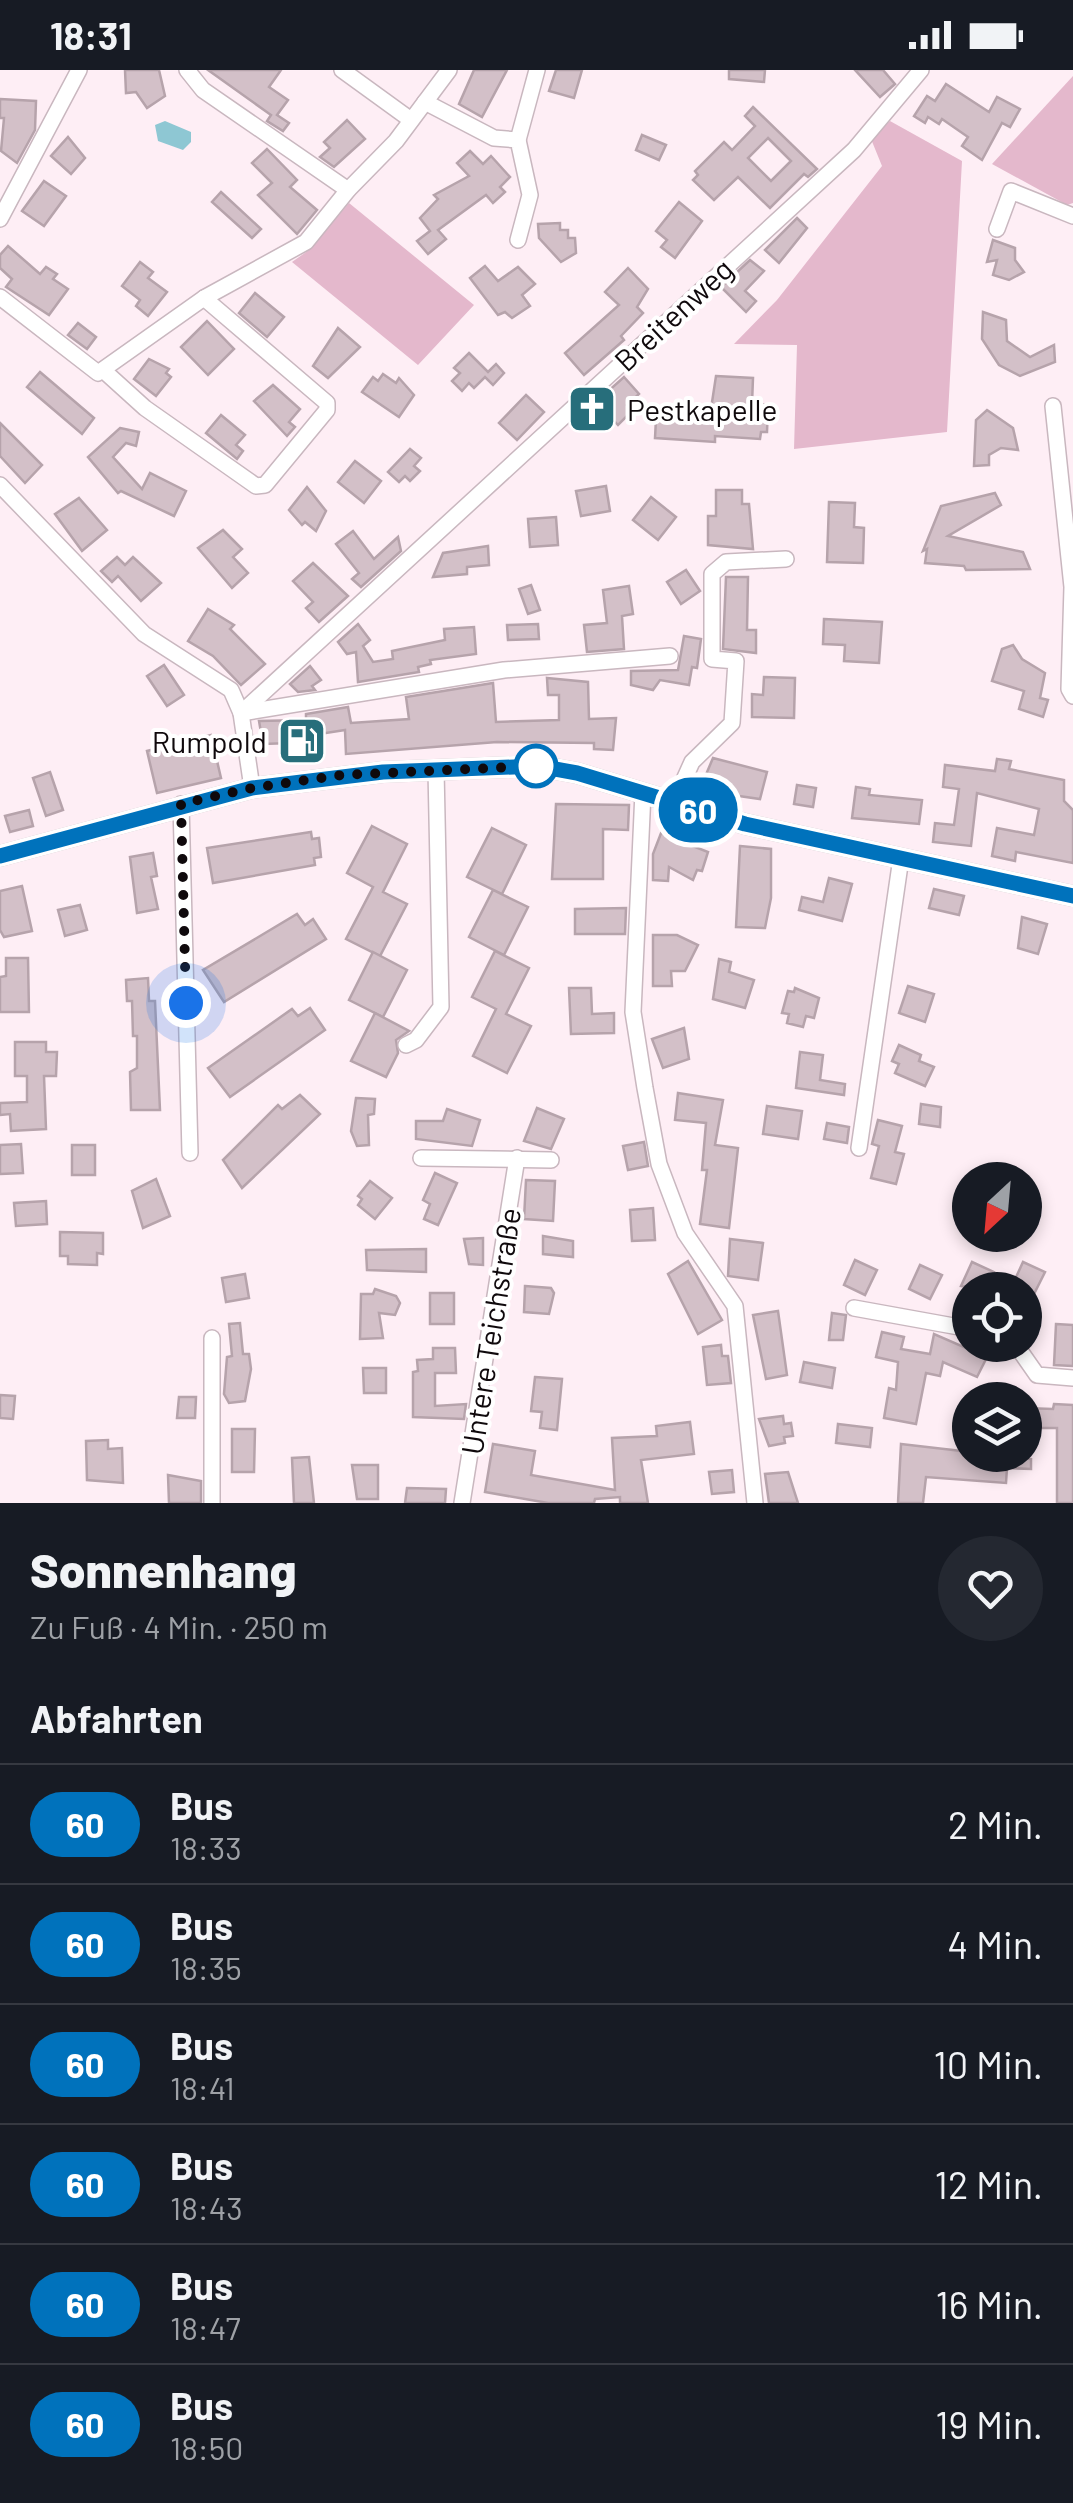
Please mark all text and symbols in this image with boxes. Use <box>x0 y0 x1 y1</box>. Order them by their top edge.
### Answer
text: 18:31 <box>50 12 132 58</box>
street label: Breitenweg <box>606 250 740 378</box>
church icon: Pestkapelle <box>566 383 618 435</box>
place label: Pestkapelle <box>627 391 777 427</box>
fuel station icon: Rumpold <box>276 715 328 767</box>
place label: Rumpold <box>152 723 267 759</box>
unlabelled marker <box>515 745 557 787</box>
line badge: 60 <box>653 778 743 842</box>
text: 60 <box>679 789 717 831</box>
your location <box>161 978 211 1028</box>
north arrow <box>952 1162 1042 1252</box>
map controls <box>952 1162 1042 1472</box>
street label: Untere Teichstraße <box>453 1205 527 1457</box>
button: locate <box>952 1272 1042 1362</box>
button: layers <box>952 1382 1042 1472</box>
button: heart <box>938 1536 1043 1641</box>
text: Sonnenhang <box>30 1540 297 1598</box>
text: Zu Fuß · 4 Min. · 250 m <box>30 1607 328 1645</box>
text: Abfahrten <box>30 1695 203 1741</box>
text: Bus <box>170 1782 233 1828</box>
text: 2 Min. <box>948 1801 1043 1847</box>
text: 60 <box>66 1803 104 1845</box>
text: 18:33 <box>170 1828 242 1866</box>
text: Bus <box>170 1902 233 1948</box>
text: 4 Min. <box>947 1921 1043 1967</box>
text: 60 <box>66 1923 104 1965</box>
text: 18:35 <box>170 1948 242 1986</box>
text: Bus <box>170 2022 233 2068</box>
text: 10 Min. <box>934 2041 1043 2087</box>
text: 60 <box>66 2043 104 2085</box>
text: 18:41 <box>170 2068 235 2106</box>
text: Bus <box>170 2142 233 2188</box>
text: 12 Min. <box>935 2161 1043 2207</box>
text: 60 <box>66 2163 104 2205</box>
text: 18:43 <box>170 2188 243 2226</box>
text: Bus <box>170 2262 233 2308</box>
text: 16 Min. <box>935 2281 1043 2327</box>
text: 60 <box>66 2283 104 2325</box>
text: 18:47 <box>170 2308 241 2346</box>
text: Bus <box>170 2382 233 2428</box>
text: 19 Min. <box>935 2401 1043 2447</box>
text: 60 <box>66 2403 104 2445</box>
text: 18:50 <box>170 2428 243 2466</box>

